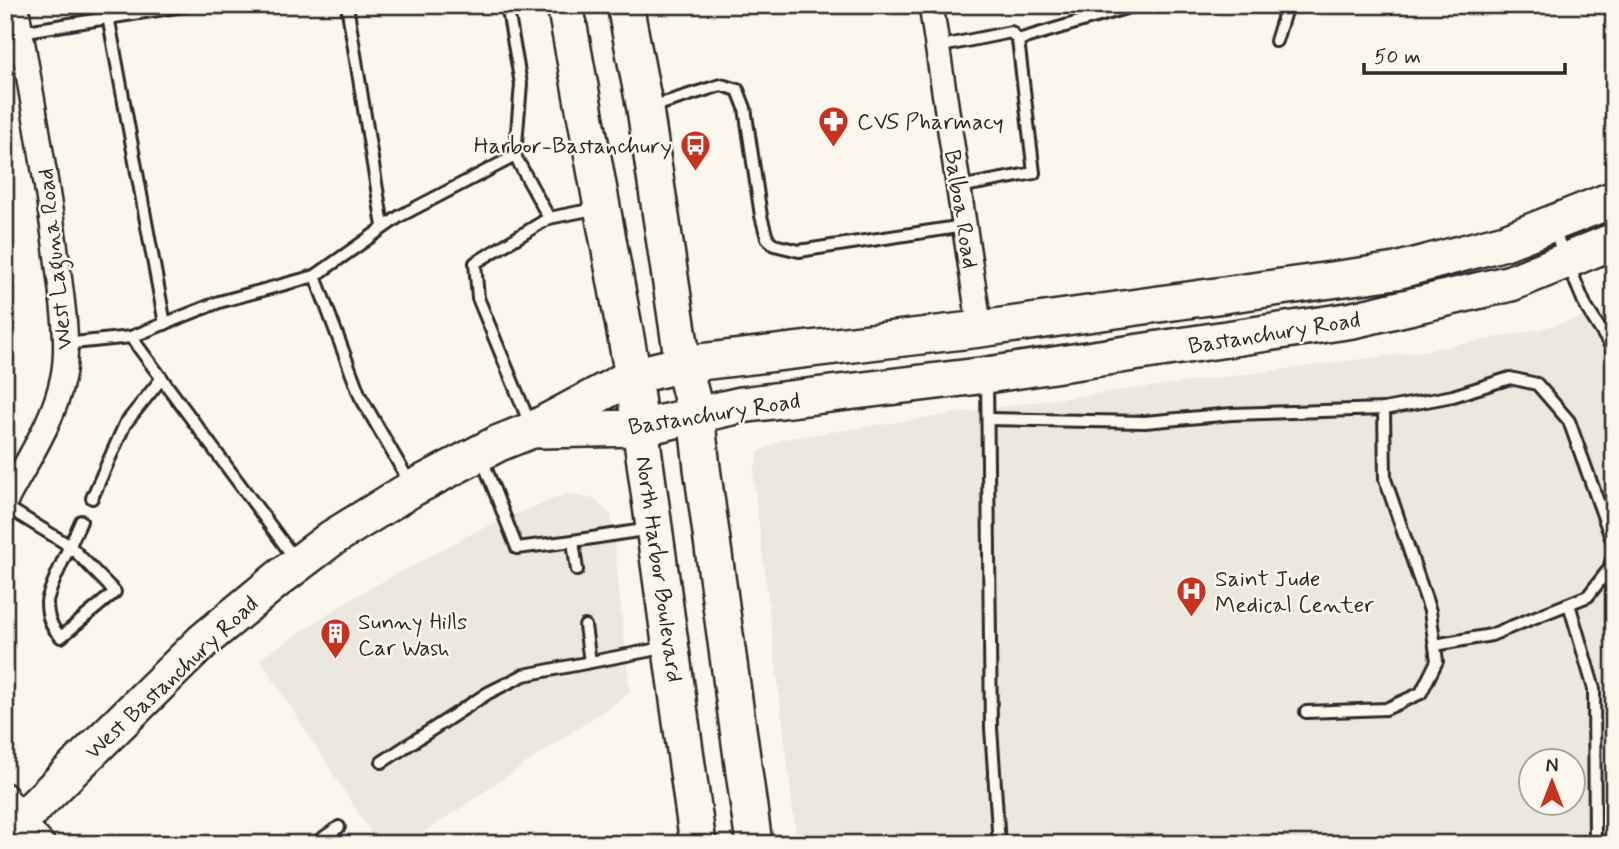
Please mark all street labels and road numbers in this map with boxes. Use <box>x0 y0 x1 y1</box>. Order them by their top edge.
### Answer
street label: Balboa Road <box>936 148 984 271</box>
street label: West Laguna Road <box>32 167 82 351</box>
street label: Bastanchury Road <box>1186 306 1362 362</box>
street label: Bastanchury Road <box>626 387 802 443</box>
street label: North Harbor Boulevard <box>627 454 689 684</box>
street label: West Bastanchury Road <box>79 590 266 767</box>

